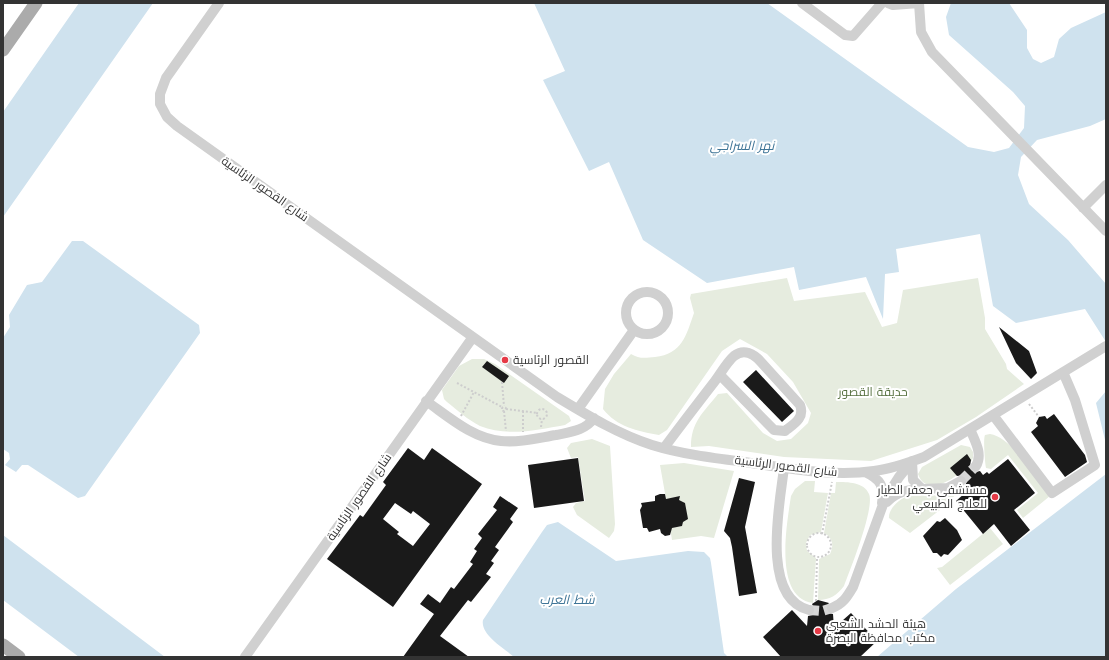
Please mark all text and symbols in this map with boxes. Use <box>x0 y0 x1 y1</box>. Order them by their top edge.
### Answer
water label: نهر السراجي <box>710 138 776 156</box>
street label: شارع القصور الرئاسية <box>218 154 311 225</box>
place label: القصور الرئاسية <box>513 353 589 367</box>
marker: القصور الرئاسية <box>500 355 510 365</box>
park label: حديقة القصور <box>837 385 908 399</box>
street label: شارع القصور الرئاسية <box>324 451 395 544</box>
street label: شارع القصور الرئاسية <box>734 453 838 480</box>
place label: مستشفى جعفر الطيار للعلاج الطبيعي <box>876 483 987 514</box>
marker: مستشفى جعفر الطيار للعلاج الطبيعي <box>990 492 1000 502</box>
water label: شط العرب <box>540 592 595 607</box>
place label: هيئة الحشد الشعبي مكتب محافظة البصرة <box>826 617 935 645</box>
marker: هيئة الحشد الشعبي مكتب محافظة البصرة <box>813 626 823 636</box>

